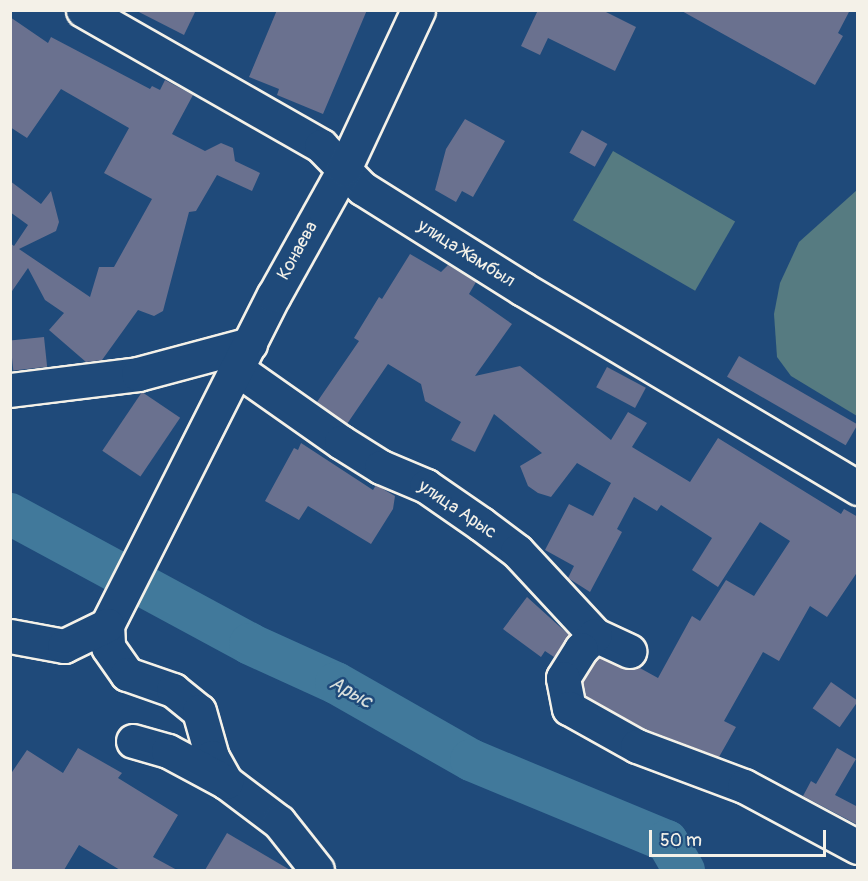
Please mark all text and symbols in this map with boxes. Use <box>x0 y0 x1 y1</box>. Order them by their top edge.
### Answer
street label: улица Жамбыл <box>413 215 519 293</box>
street label: Конаева <box>273 218 323 284</box>
street label: улица Арыс <box>414 476 500 544</box>
water label: Арыс <box>325 670 377 714</box>
scale bar <box>652 818 829 856</box>
text: 50 m <box>660 829 702 852</box>

